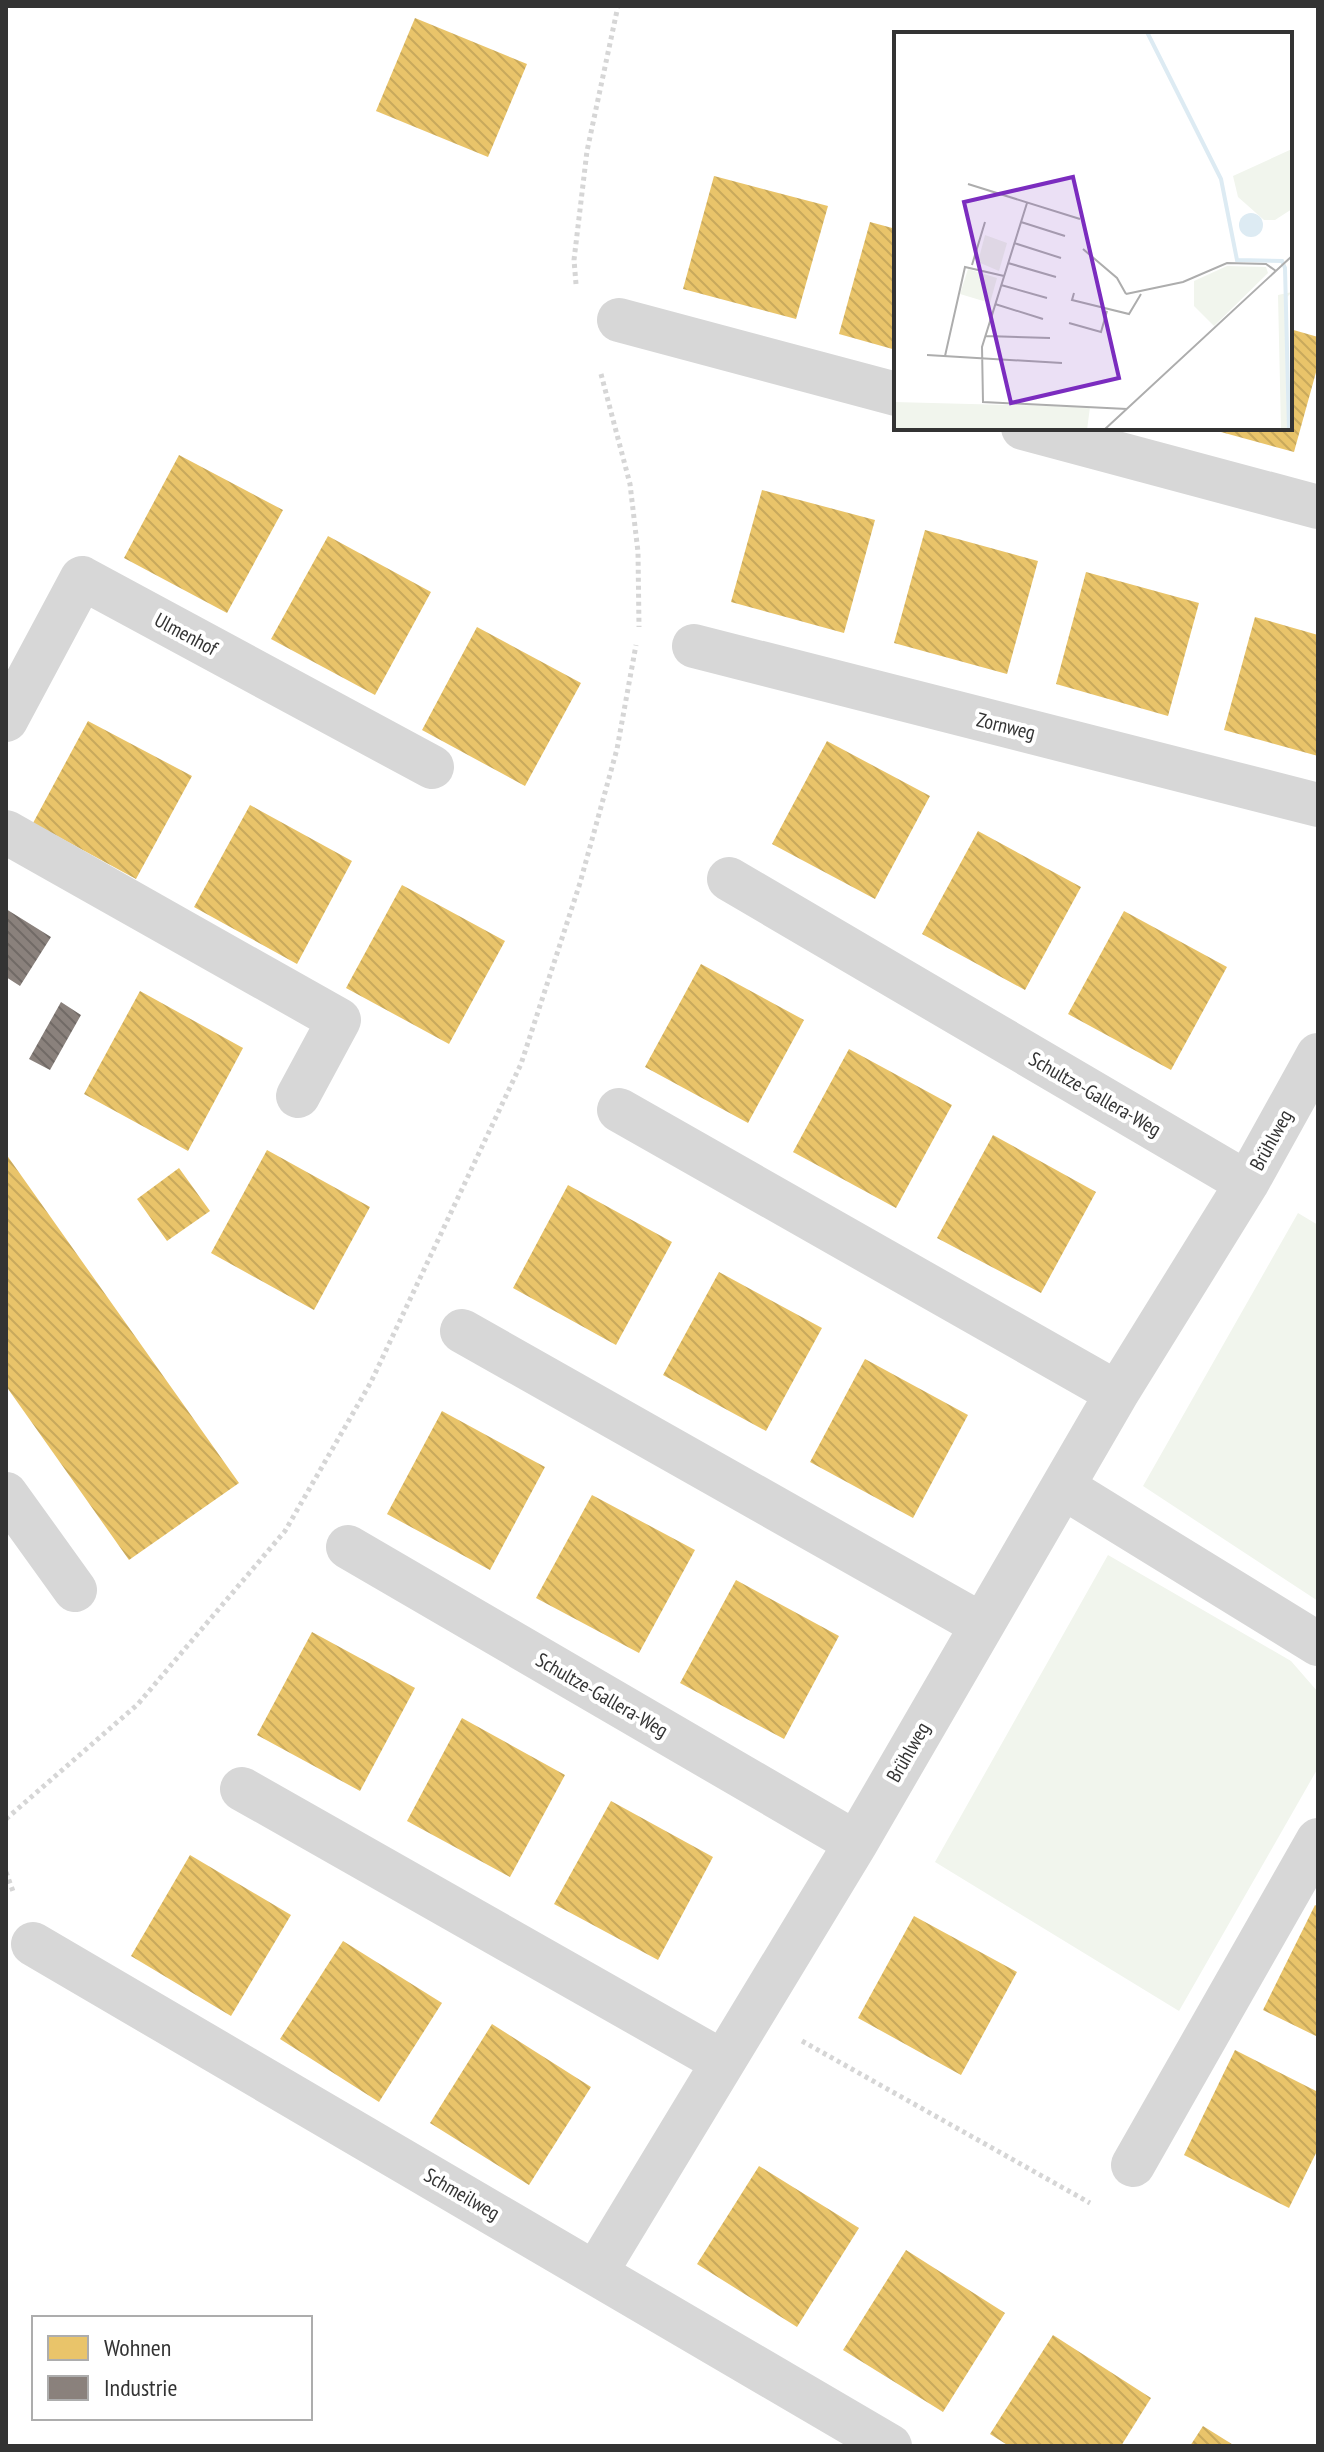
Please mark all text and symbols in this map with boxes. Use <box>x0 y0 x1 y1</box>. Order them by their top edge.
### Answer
inset map <box>894 32 1292 430</box>
street label: Ulmenhof <box>150 607 223 662</box>
street label: Zornweg <box>974 706 1038 746</box>
street label: Schultze-Gallera-Weg <box>1024 1046 1166 1142</box>
street label: Brühlweg <box>1244 1105 1298 1175</box>
street label: Schultze-Gallera-Weg <box>531 1647 673 1743</box>
street label: Brühlweg <box>880 1717 936 1787</box>
street label: Schmeilweg <box>420 2162 504 2226</box>
legend <box>32 2316 312 2420</box>
text: Wohnen <box>104 2332 171 2363</box>
text: Industrie <box>104 2372 177 2403</box>

